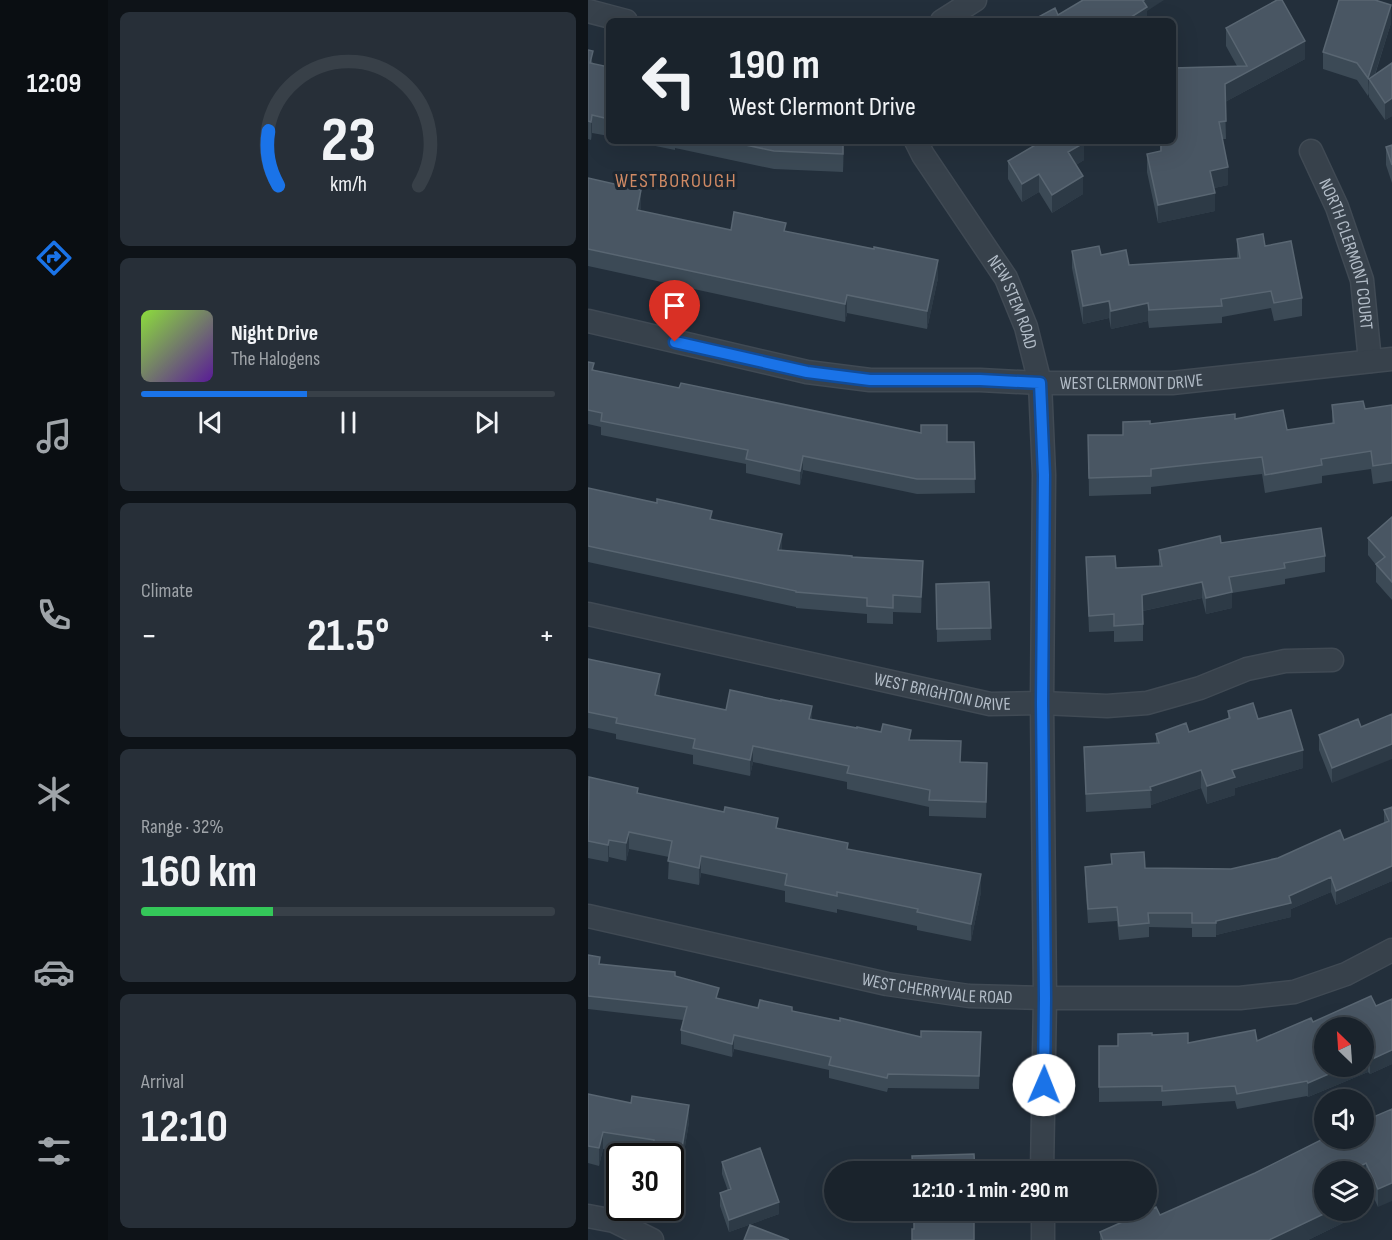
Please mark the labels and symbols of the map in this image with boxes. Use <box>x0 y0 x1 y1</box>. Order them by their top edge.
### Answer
district label: WESTBOROUGH <box>615 169 737 193</box>
street label: NORTH CLERMONT COURT <box>1315 175 1377 331</box>
street label: NEW STEM ROAD <box>983 251 1042 351</box>
pin <box>649 280 700 342</box>
street label: WEST CLERMONT DRIVE <box>1060 369 1204 394</box>
street label: WEST BRIGHTON DRIVE <box>872 668 1011 715</box>
street label: WEST CHERRYVALE ROAD <box>860 968 1013 1008</box>
north arrow <box>1314 1017 1374 1077</box>
position arrow <box>1012 1053 1076 1117</box>
speed limit sign: 30 <box>606 1143 684 1221</box>

